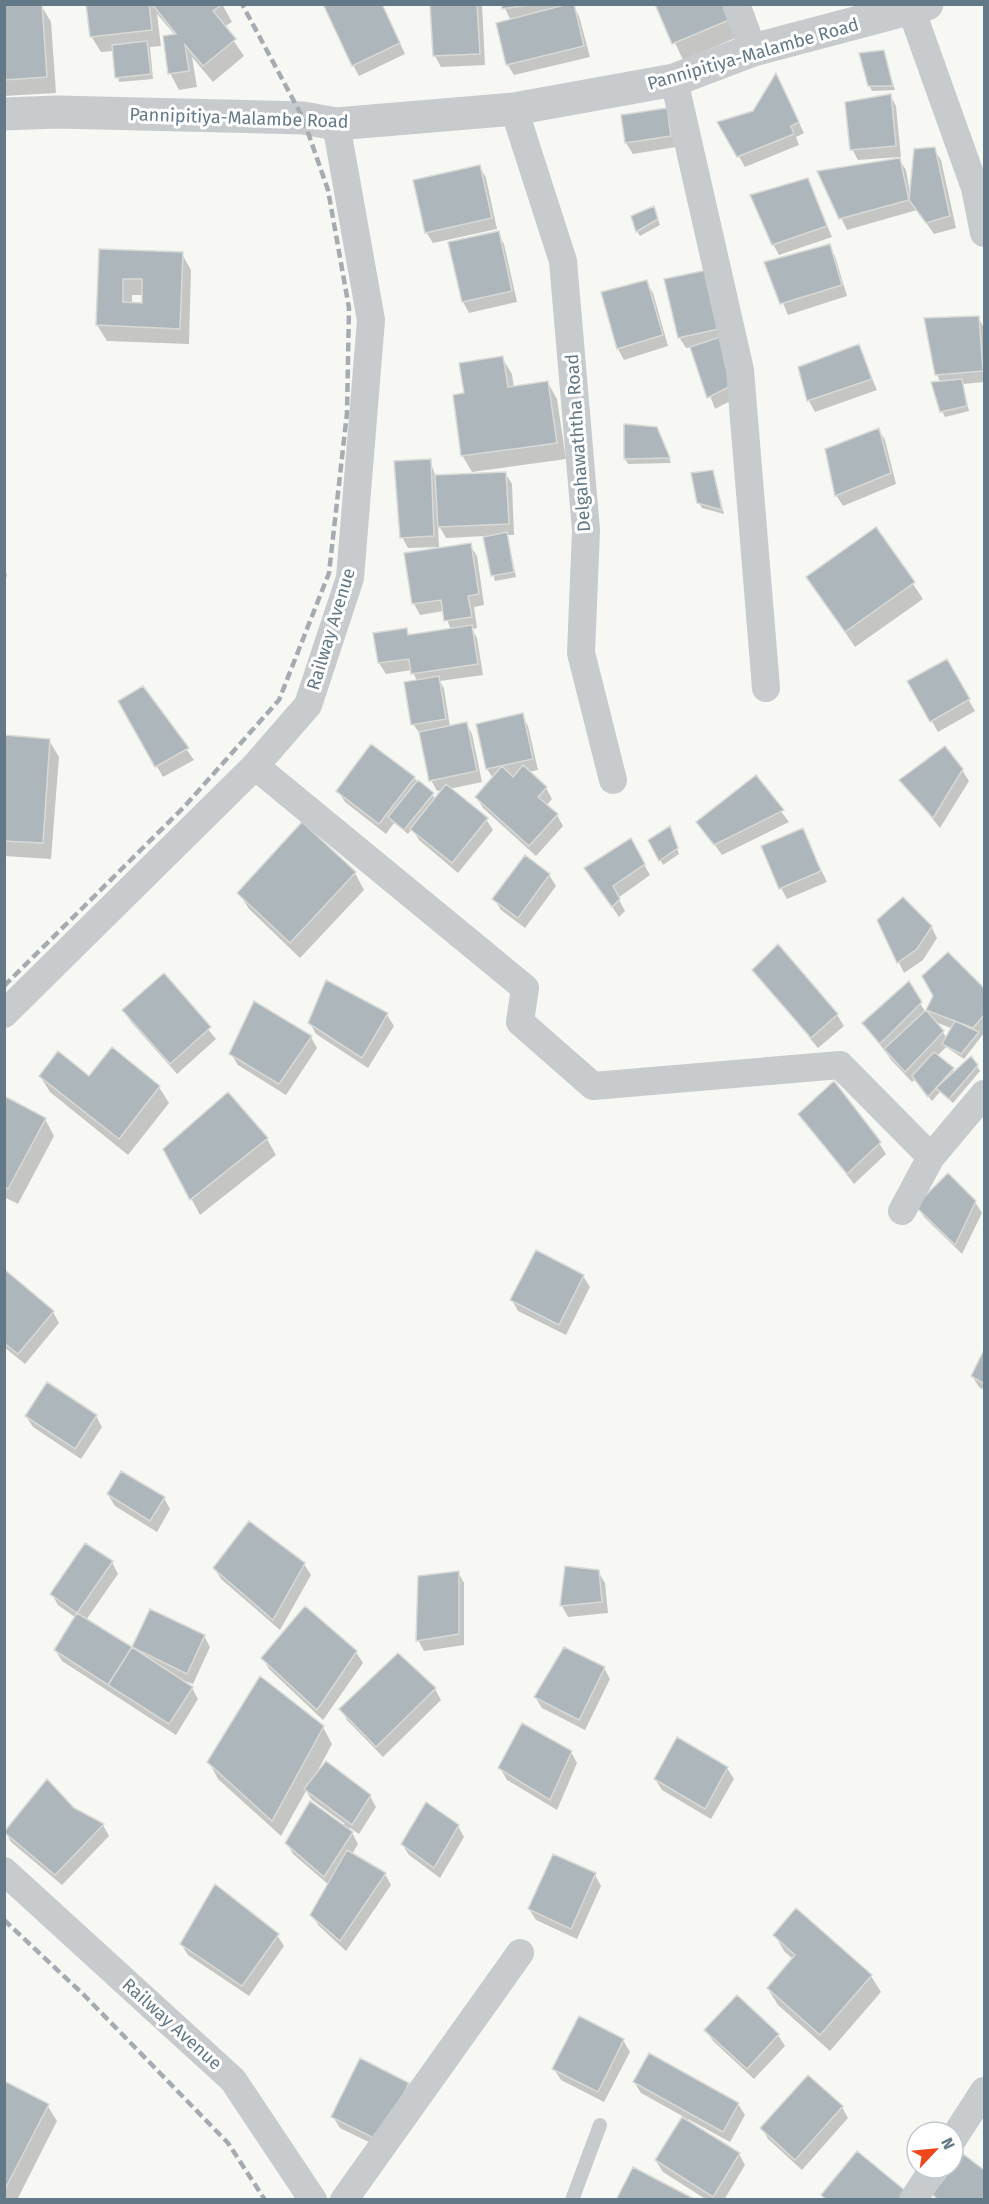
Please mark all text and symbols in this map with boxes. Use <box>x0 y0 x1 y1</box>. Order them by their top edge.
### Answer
street label: Pannipitiya-Malambe Road <box>645 13 861 95</box>
street label: Pannipitiya-Malambe Road <box>129 103 349 133</box>
street label: Delgahawaththa Road <box>561 353 595 533</box>
street label: Railway Avenue <box>302 565 360 693</box>
street label: Railway Avenue <box>118 1974 226 2074</box>
north arrow <box>905 2120 965 2180</box>
text: N <box>937 2135 959 2153</box>

